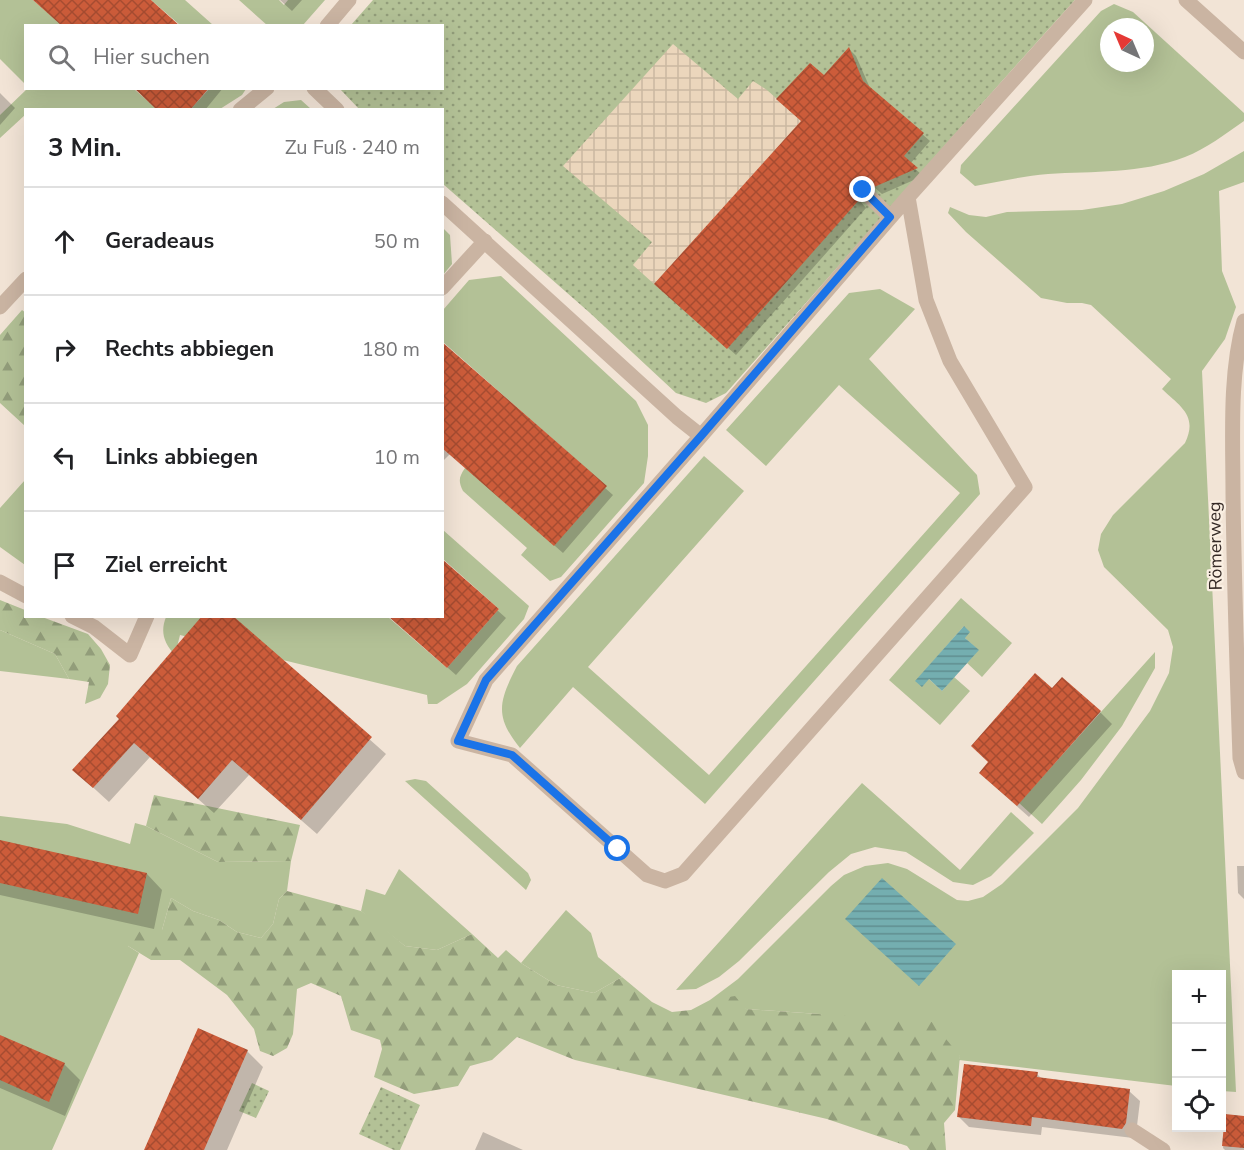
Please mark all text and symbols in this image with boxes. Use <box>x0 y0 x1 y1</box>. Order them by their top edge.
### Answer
north arrow <box>1100 18 1154 72</box>
search box <box>24 24 444 90</box>
icon: search <box>45 41 78 74</box>
text: Hier suchen <box>93 42 210 72</box>
text: 3 Min. <box>48 130 121 165</box>
text: Zu Fuß · 240 m <box>285 134 420 161</box>
route end <box>849 176 875 202</box>
icon: ahead <box>48 225 81 258</box>
text: Geradeaus <box>105 226 214 256</box>
text: 50 m <box>374 228 420 255</box>
icon: right <box>48 333 81 366</box>
text: Rechts abbiegen <box>105 334 274 364</box>
text: 180 m <box>362 336 420 363</box>
icon: left <box>48 441 81 474</box>
text: Links abbiegen <box>105 442 258 472</box>
text: 10 m <box>374 444 420 471</box>
street label: Römerweg <box>1202 501 1228 591</box>
icon: arrive <box>48 549 81 582</box>
text: Ziel erreicht <box>105 550 227 580</box>
route start <box>604 835 630 861</box>
map controls <box>1172 970 1226 1132</box>
button: + <box>1172 970 1226 1024</box>
button: − <box>1172 1024 1226 1078</box>
button: locate <box>1172 1078 1226 1132</box>

